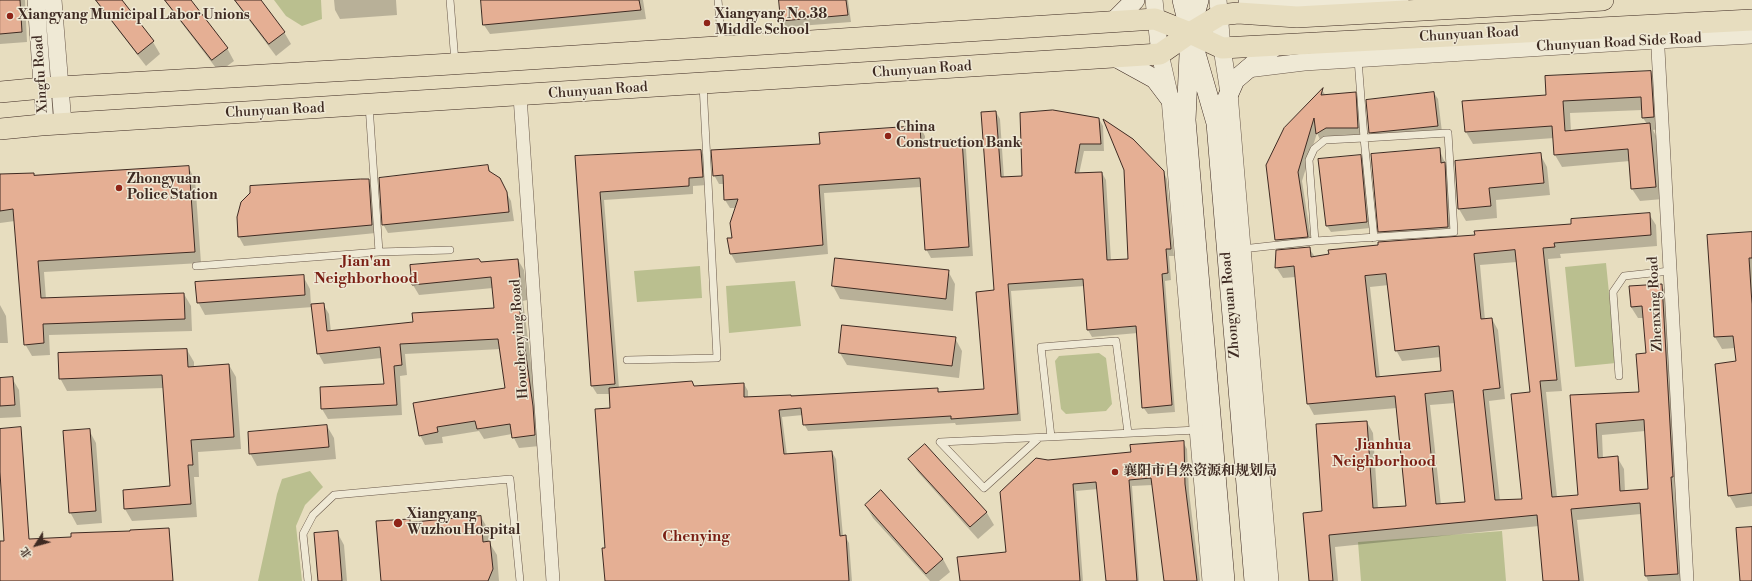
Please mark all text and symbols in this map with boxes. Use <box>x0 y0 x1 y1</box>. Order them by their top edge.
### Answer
place label: Xiangyang No.38 Middle School <box>715 7 827 40</box>
place label: Xiangyang Municipal Labor Unions <box>18 8 250 24</box>
marker: Xiangyang Municipal Labor Unions <box>5 11 15 21</box>
marker: Xiangyang No.38 Middle School <box>702 18 712 28</box>
street label: Chunyuan Road <box>1419 24 1519 46</box>
street label: Chunyuan Road Side Road <box>1536 30 1702 56</box>
street label: Xingfu Road <box>30 34 52 114</box>
street label: Chunyuan Road <box>872 58 972 82</box>
street label: Chunyuan Road <box>548 79 648 103</box>
street label: Chunyuan Road <box>225 100 325 122</box>
place label: China Construction Bank <box>896 120 1021 152</box>
marker: China Construction Bank <box>883 131 893 141</box>
place label: Zhongyuan Police Station <box>127 172 218 204</box>
marker: Zhongyuan Police Station <box>114 183 124 193</box>
street label: Zhongyuan Road <box>1218 251 1244 359</box>
district label: Jian'an Neighborhood <box>314 253 418 288</box>
street label: Zhenxing Road <box>1645 256 1667 352</box>
street label: Houchenying Road <box>507 279 533 399</box>
district label: Jianhua Neighborhood <box>1332 436 1436 471</box>
place label: 襄阳市自然资源和规划局 <box>1123 464 1277 480</box>
marker: 襄阳市自然资源和规划局 <box>1110 467 1120 477</box>
place label: Xiangyang Wuzhou Hospital <box>407 507 520 540</box>
marker: Xiangyang Wuzhou Hospital <box>392 517 404 529</box>
north arrow <box>16 525 56 565</box>
district label: Chenying <box>662 528 730 546</box>
text: 北 <box>18 544 35 561</box>

